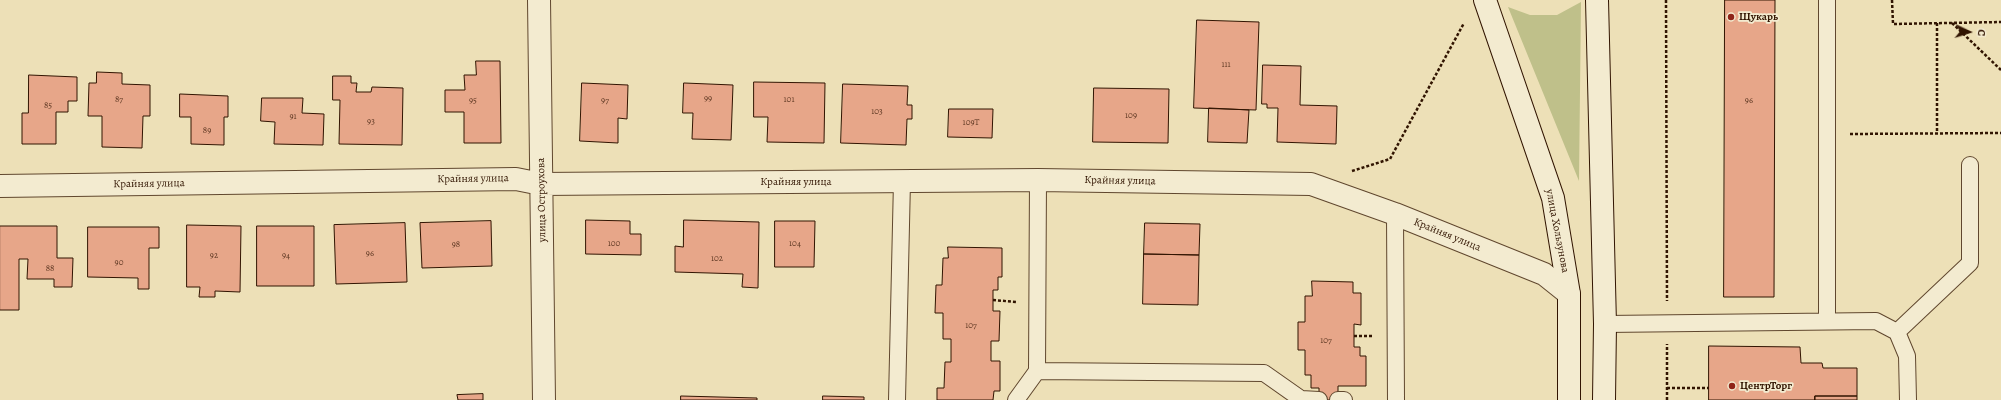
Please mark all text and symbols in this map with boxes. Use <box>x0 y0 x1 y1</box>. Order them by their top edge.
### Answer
place label: Щукарь <box>1739 10 1778 24</box>
marker: Щукарь <box>1726 12 1736 22</box>
north arrow <box>1949 12 1989 52</box>
text: С <box>1974 29 1989 37</box>
house number: 111 <box>1221 60 1231 70</box>
house number: 99 <box>704 94 712 104</box>
house number: 87 <box>115 95 123 105</box>
house number: 101 <box>784 95 794 105</box>
house number: 95 <box>469 96 477 106</box>
house number: 97 <box>601 96 609 106</box>
house number: 96 <box>1745 96 1753 106</box>
house number: 85 <box>44 101 52 111</box>
house number: 103 <box>871 107 883 117</box>
house number: 109 <box>1125 111 1137 121</box>
house number: 91 <box>289 112 297 122</box>
house number: 93 <box>367 117 375 127</box>
house number: 109Т <box>963 118 979 128</box>
house number: 89 <box>203 126 211 136</box>
street label: улица Остроухова <box>535 158 549 242</box>
street label: Крайняя улица <box>437 172 509 186</box>
street label: Крайняя улица <box>1084 174 1156 188</box>
street label: Крайняя улица <box>760 175 832 189</box>
street label: Крайняя улица <box>113 177 185 191</box>
street label: улица Хользунова <box>1542 188 1572 274</box>
street label: Крайняя улица <box>1411 216 1483 254</box>
house number: 100 <box>608 239 620 249</box>
house number: 104 <box>789 239 801 249</box>
house number: 98 <box>452 240 460 250</box>
house number: 96 <box>366 249 374 259</box>
house number: 92 <box>210 251 218 261</box>
house number: 94 <box>282 251 290 261</box>
house number: 102 <box>711 254 723 264</box>
house number: 90 <box>115 258 123 268</box>
house number: 88 <box>46 264 54 274</box>
house number: 107 <box>965 321 977 331</box>
house number: 107 <box>1320 336 1332 346</box>
place label: ЦентрТорг <box>1740 379 1792 393</box>
marker: ЦентрТорг <box>1727 381 1737 391</box>

